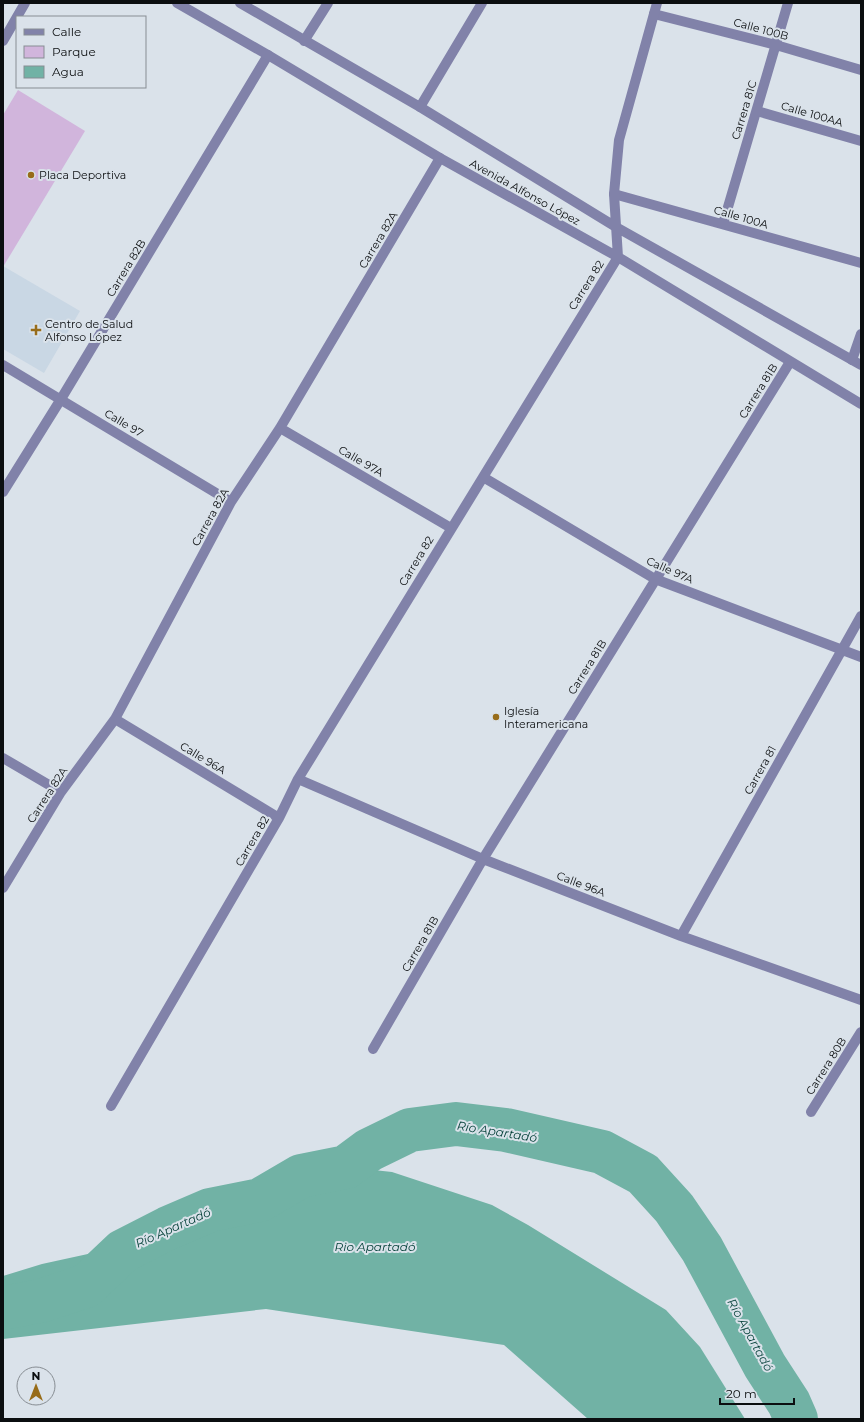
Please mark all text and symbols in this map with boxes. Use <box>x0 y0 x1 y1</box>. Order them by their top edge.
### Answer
street label: Calle 100B <box>732 15 790 43</box>
legend <box>16 16 146 88</box>
text: Calle <box>52 24 81 39</box>
text: Parque <box>52 44 96 59</box>
text: Agua <box>52 64 84 79</box>
street label: Carrera 81C <box>728 78 760 141</box>
street label: Calle 100AA <box>779 98 845 130</box>
street label: Avenida Alfonso López <box>467 156 583 228</box>
place label: Placa Deportiva <box>39 168 126 182</box>
marker: Placa Deportiva <box>26 170 36 180</box>
street label: Calle 100A <box>712 203 770 231</box>
street label: Carrera 82A <box>356 209 401 271</box>
street label: Carrera 82B <box>103 237 149 299</box>
street label: Carrera 82 <box>565 258 607 312</box>
place label: Centro de Salud Alfonso López <box>45 317 133 344</box>
marker: Centro de Salud Alfonso López <box>30 324 42 336</box>
street label: Carrera 81B <box>736 361 780 421</box>
street label: Calle 97 <box>102 406 146 440</box>
street label: Calle 97A <box>336 442 386 480</box>
street label: Carrera 82A <box>188 486 232 548</box>
street label: Carrera 82 <box>396 533 436 589</box>
street label: Calle 97A <box>644 553 696 587</box>
street label: Carrera 81B <box>565 637 609 697</box>
place label: Iglesía Interamericana <box>504 704 588 731</box>
marker: Iglesía Interamericana <box>491 712 501 722</box>
street label: Calle 96A <box>178 739 229 777</box>
street label: Carrera 81 <box>741 743 779 797</box>
street label: Carrera 82A <box>24 764 70 826</box>
street label: Carrera 82 <box>232 813 272 869</box>
street label: Calle 96A <box>555 868 607 900</box>
street label: Carrera 81B <box>398 914 442 974</box>
street label: Carrera 80B <box>803 1035 849 1097</box>
water label: Río Apartadó <box>456 1118 539 1145</box>
water label: Río Apartadó <box>133 1204 213 1251</box>
water label: Rio Apartadó <box>335 1239 416 1254</box>
water label: Río Apartadó <box>724 1296 777 1374</box>
north arrow <box>16 1366 56 1406</box>
text: N <box>32 1369 40 1383</box>
scale bar <box>720 1380 794 1406</box>
text: 20 m <box>726 1386 757 1401</box>

